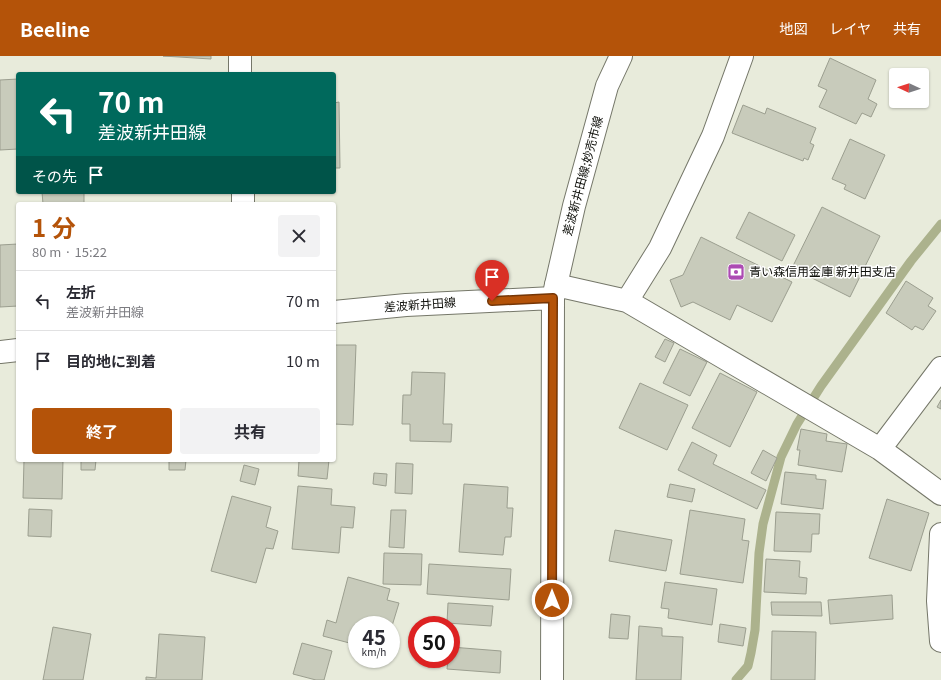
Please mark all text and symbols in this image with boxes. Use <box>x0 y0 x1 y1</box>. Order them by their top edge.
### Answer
text: Beeline <box>20 15 90 42</box>
text: 地図 <box>779 18 807 38</box>
text: レイヤ <box>829 18 871 38</box>
text: 共有 <box>893 18 921 38</box>
north arrow <box>889 68 929 108</box>
map controls <box>889 68 929 108</box>
text: 70 m <box>98 81 164 121</box>
icon: left <box>32 88 84 140</box>
street label: 差波新井田線;妙売市線 <box>557 114 606 237</box>
text: 差波新井田線 <box>98 118 206 144</box>
icon: arrive <box>85 164 107 186</box>
text: その先 <box>32 165 77 186</box>
text: 1 分 <box>32 209 76 244</box>
button: close <box>278 215 320 257</box>
text: 80 m · 15:22 <box>32 242 107 261</box>
pin <box>475 260 509 301</box>
bank icon: 青い森信用金庫 新井田支店 <box>726 262 746 282</box>
place label: 青い森信用金庫 新井田支店 <box>749 262 896 279</box>
icon: arrive <box>481 266 503 288</box>
text: 左折 <box>66 281 96 302</box>
icon: left <box>32 290 54 312</box>
text: 70 m <box>286 290 320 311</box>
street label: 差波新井田線 <box>383 293 456 314</box>
text: 差波新井田線 <box>66 302 144 321</box>
icon: arrive <box>32 350 54 372</box>
text: 目的地に到着 <box>66 350 156 371</box>
text: 10 m <box>286 350 320 371</box>
button: 終了 <box>32 408 172 454</box>
button: 共有 <box>180 408 320 454</box>
position arrow <box>531 579 573 621</box>
speed limit sign: 50 <box>408 616 460 668</box>
text: 45 <box>362 622 386 651</box>
text: km/h <box>362 644 386 659</box>

